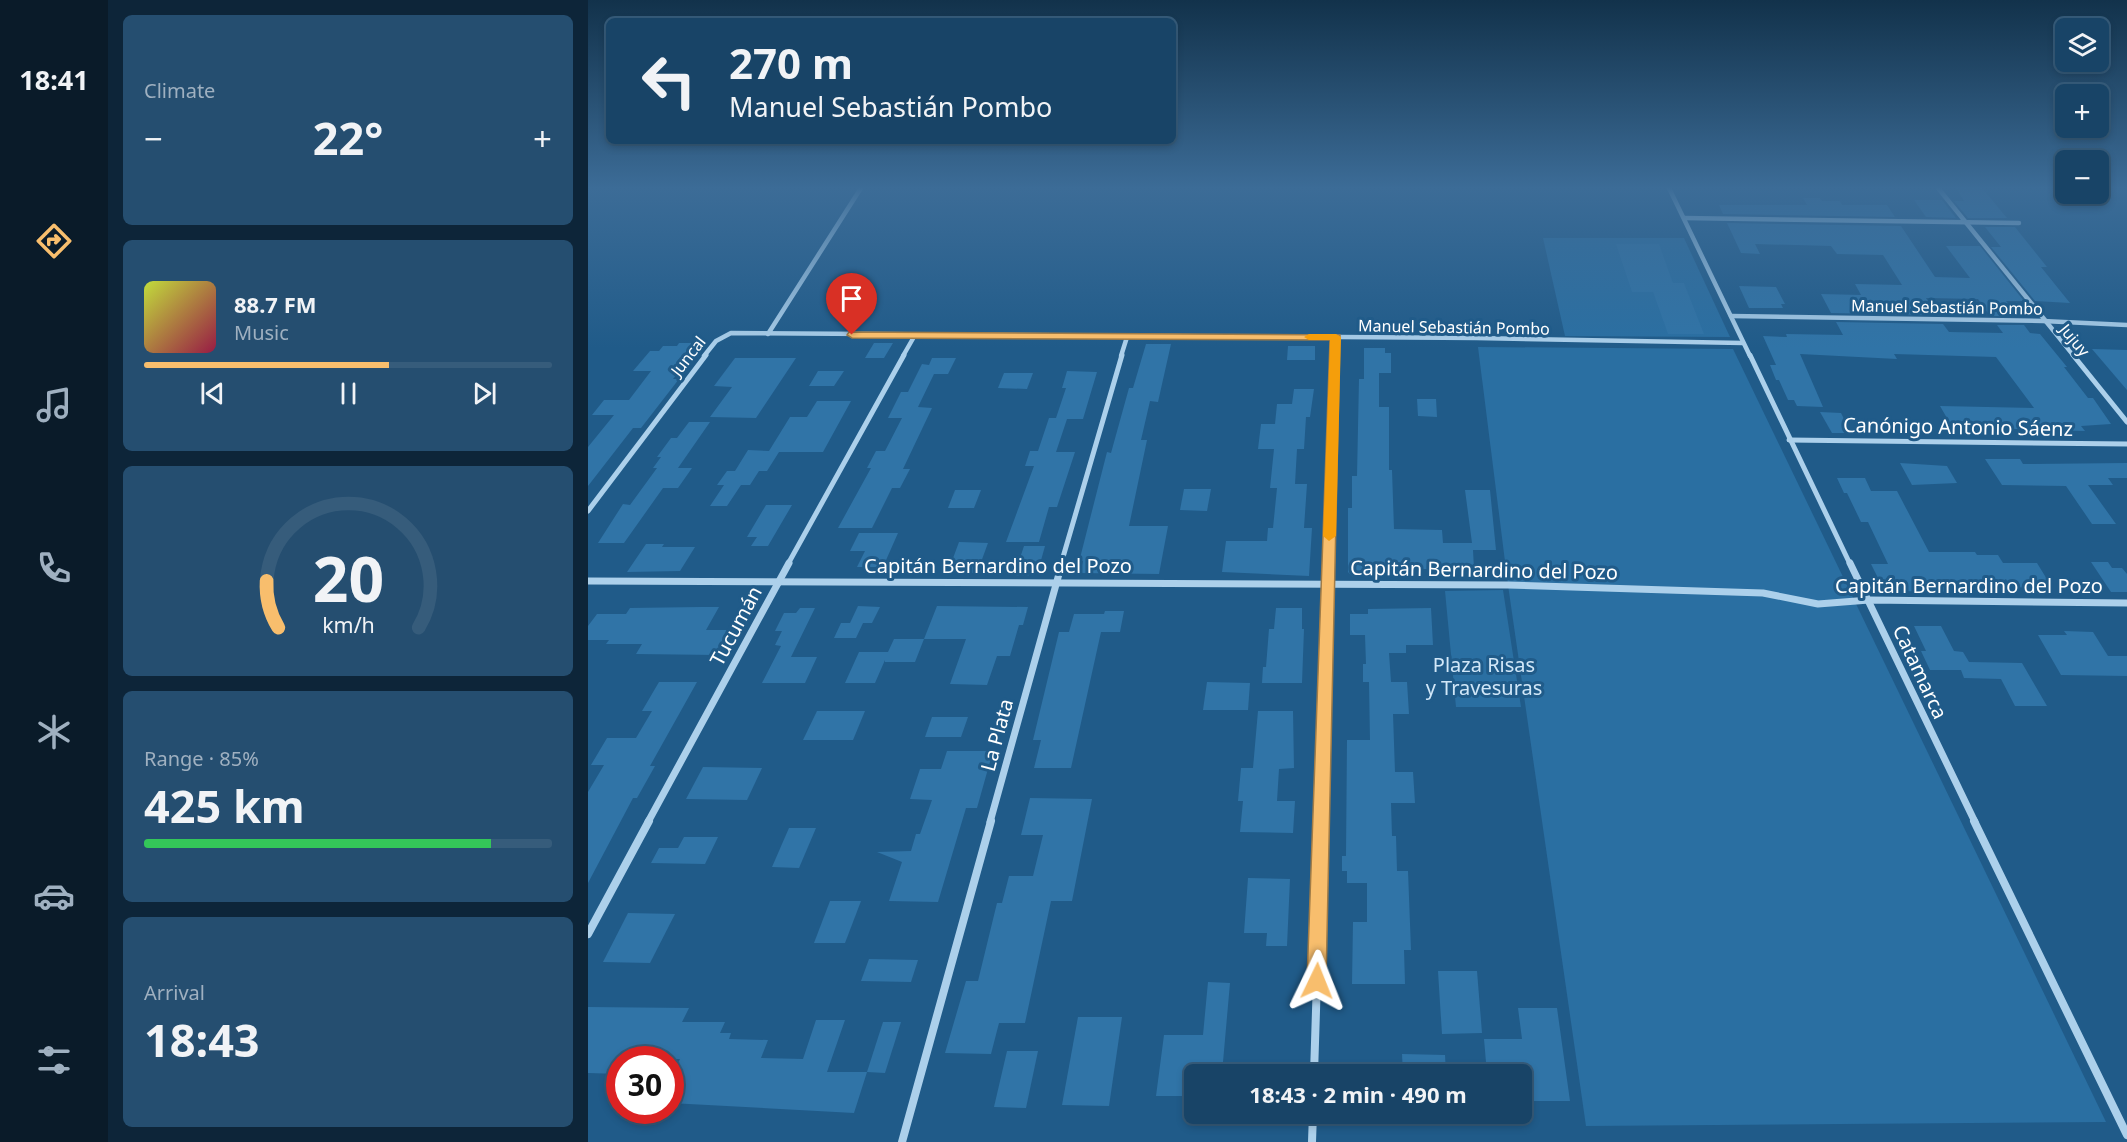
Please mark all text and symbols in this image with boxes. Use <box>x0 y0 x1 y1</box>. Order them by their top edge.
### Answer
map controls <box>2055 18 2109 204</box>
button: layers <box>2055 18 2109 72</box>
text: 270 m <box>729 34 853 91</box>
icon: left <box>630 42 708 120</box>
text: 18:41 <box>19 61 89 98</box>
text: Climate <box>144 77 215 104</box>
button: + <box>2055 84 2109 138</box>
text: Manuel Sebastián Pombo <box>729 88 1052 125</box>
text: 22° <box>313 107 383 168</box>
text: − <box>144 116 163 161</box>
text: + <box>533 116 552 161</box>
button: − <box>2055 150 2109 204</box>
icon: directions <box>33 220 75 262</box>
pin <box>826 273 877 335</box>
icon: arrive <box>835 282 868 315</box>
text: 88.7 FM <box>234 289 316 319</box>
street label: Manuel Sebastián Pombo <box>1851 294 2043 320</box>
street label: Manuel Sebastián Pombo <box>1358 314 1550 340</box>
street label: Jujuy <box>2054 317 2096 362</box>
text: Music <box>234 319 289 346</box>
street label: Juncal <box>664 332 711 382</box>
icon: previous <box>196 377 229 410</box>
icon: pause <box>332 377 365 410</box>
icon: next <box>468 377 501 410</box>
icon: music <box>33 384 75 426</box>
street label: Canónigo Antonio Sáenz <box>1843 411 2073 442</box>
text: 20 <box>312 535 384 620</box>
icon: phone <box>33 547 75 589</box>
street label: Capitán Bernardino del Pozo <box>864 552 1132 579</box>
street label: Capitán Bernardino del Pozo <box>1350 554 1618 585</box>
street label: Capitán Bernardino del Pozo <box>1835 572 2103 599</box>
street label: Tucumán <box>703 581 768 670</box>
text: km/h <box>322 610 374 639</box>
street label: Catamarca <box>1887 620 1954 723</box>
park label: Plaza Risas y Travesuras <box>1426 651 1542 701</box>
street label: La Plata <box>974 696 1019 774</box>
icon: climate <box>33 711 75 753</box>
text: Range · 85% <box>144 745 259 772</box>
text: 425 km <box>144 775 305 836</box>
icon: car <box>33 875 75 917</box>
position arrow <box>1285 949 1349 1013</box>
text: Arrival <box>144 979 205 1006</box>
text: 18:43 <box>144 1009 260 1070</box>
icon: filters <box>33 1039 75 1081</box>
speed limit sign: 30 <box>606 1046 684 1124</box>
text: 18:43 · 2 min · 490 m <box>1249 1079 1467 1109</box>

